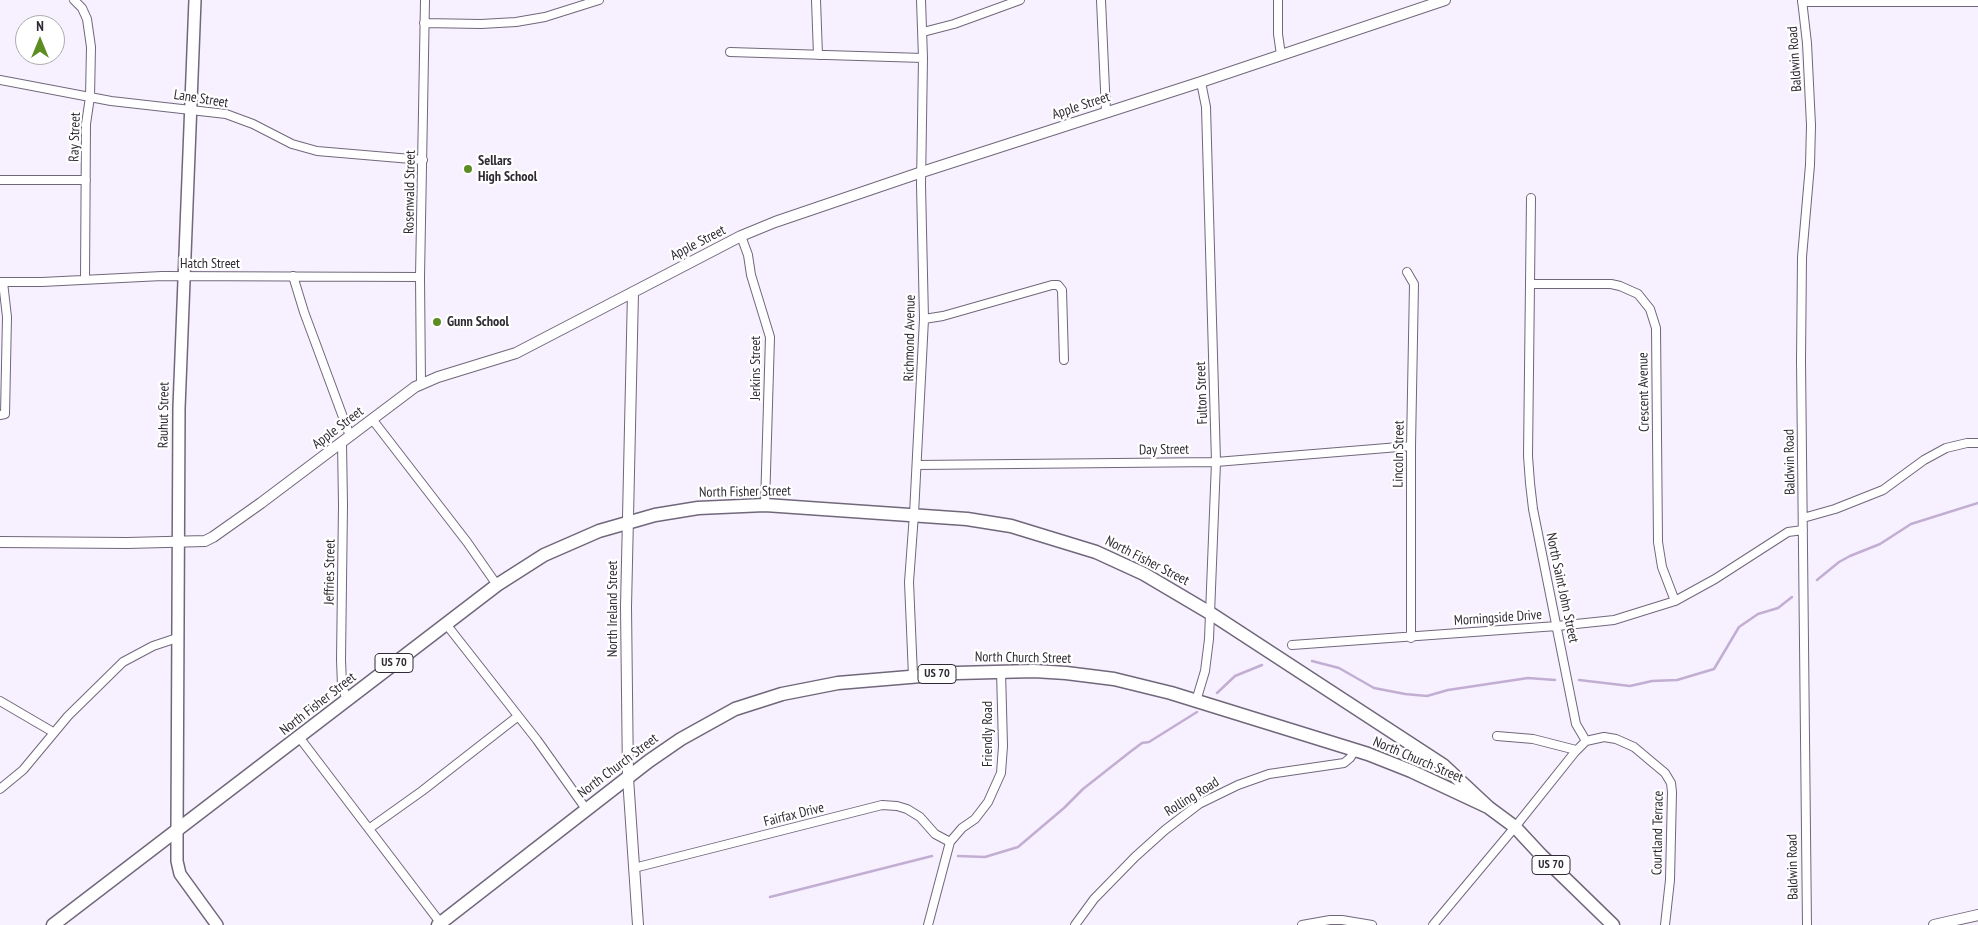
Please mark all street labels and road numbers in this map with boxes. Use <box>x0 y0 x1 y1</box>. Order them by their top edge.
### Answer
street label: Baldwin Road <box>1784 26 1806 92</box>
street label: Lane Street <box>172 86 230 112</box>
street label: Apple Street <box>1050 89 1112 123</box>
street label: Ray Street <box>66 112 84 162</box>
street label: Rosenwald Street <box>401 150 419 234</box>
street label: Apple Street <box>668 222 728 264</box>
street label: Hatch Street <box>180 256 240 272</box>
street label: Richmond Avenue <box>901 295 919 381</box>
street label: Jerkins Street <box>748 336 764 400</box>
street label: Crescent Avenue <box>1635 352 1653 432</box>
street label: Fulton Street <box>1193 361 1211 425</box>
street label: Rauhut Street <box>155 382 173 448</box>
street label: Apple Street <box>309 403 367 453</box>
street label: Lincoln Street <box>1390 420 1408 488</box>
street label: Baldwin Road <box>1781 429 1799 495</box>
street label: Day Street <box>1139 441 1189 459</box>
street label: North Fisher Street <box>699 483 791 501</box>
street label: North Saint John Street <box>1542 531 1582 645</box>
street label: North Fisher Street <box>1102 533 1192 589</box>
street label: Jeffries Street <box>321 539 339 605</box>
street label: North Ireland Street <box>605 561 621 657</box>
street label: Morningside Drive <box>1453 607 1543 629</box>
street label: North Church Street <box>975 649 1071 667</box>
road number: US 70 <box>375 654 413 672</box>
road number: US 70 <box>918 664 956 684</box>
street label: North Fisher Street <box>277 669 359 739</box>
street label: Friendly Road <box>980 701 996 767</box>
street label: North Church Street <box>574 730 662 802</box>
street label: North Church Street <box>1370 733 1466 787</box>
street label: Rolling Road <box>1162 774 1222 820</box>
street label: Courtland Terrace <box>1649 791 1667 875</box>
street label: Fairfax Drive <box>762 799 826 831</box>
street label: Baldwin Road <box>1784 834 1802 900</box>
road number: US 70 <box>1532 856 1570 874</box>

